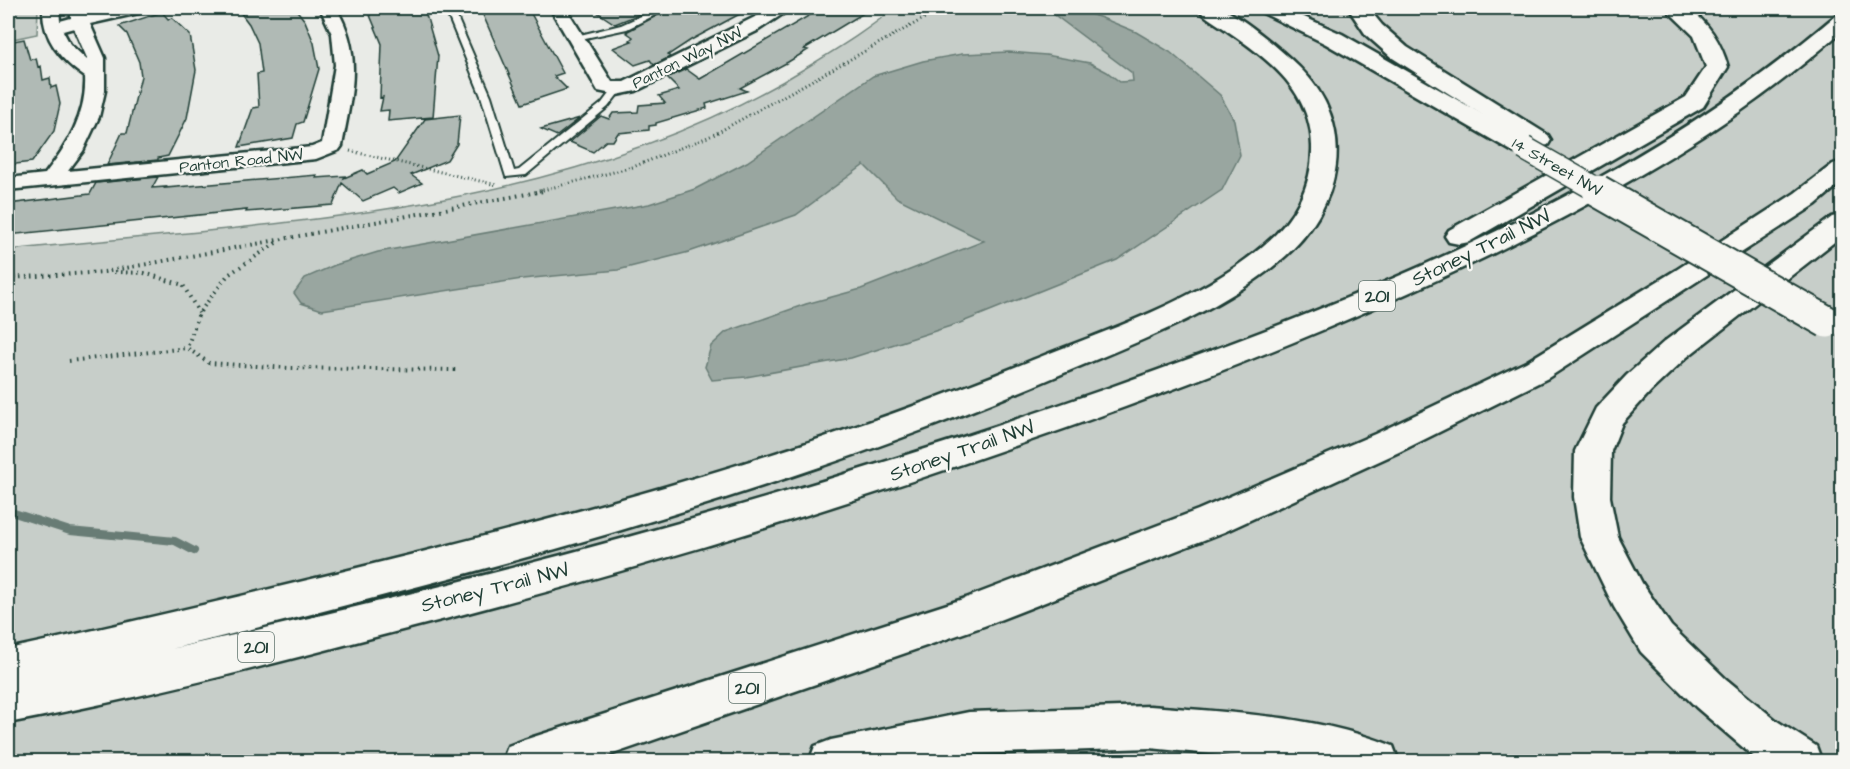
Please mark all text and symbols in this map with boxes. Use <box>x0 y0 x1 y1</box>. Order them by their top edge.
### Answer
street label: Panton Way NW <box>628 22 746 95</box>
street label: 14 Street NW <box>1508 132 1606 202</box>
street label: Panton Road NW <box>178 144 304 178</box>
street label: Stoney Trail NW <box>1407 202 1556 295</box>
road number: 201 <box>1359 281 1395 311</box>
street label: Stoney Trail NW <box>886 413 1039 490</box>
street label: Stoney Trail NW <box>418 556 572 621</box>
road number: 201 <box>238 632 274 662</box>
road number: 201 <box>729 673 765 703</box>

